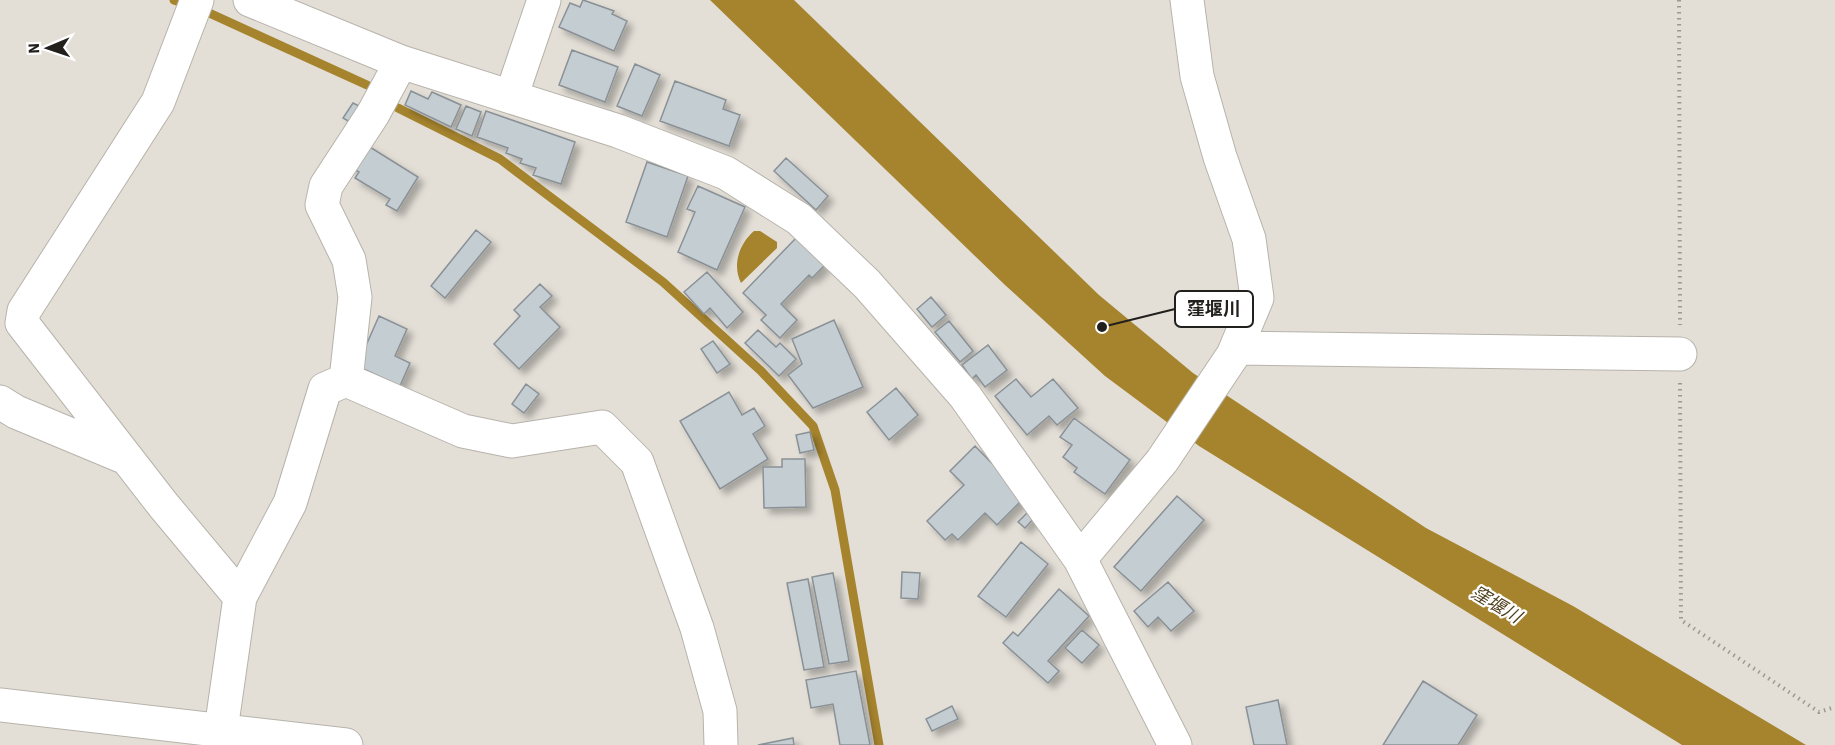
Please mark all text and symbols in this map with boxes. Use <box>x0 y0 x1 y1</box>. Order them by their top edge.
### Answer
north arrow <box>18 18 78 78</box>
text: N <box>23 43 45 54</box>
callout: 窪堰川 <box>1175 291 1253 327</box>
text: 窪堰川 <box>1187 297 1241 322</box>
water label: 窪堰川 <box>1466 580 1527 631</box>

